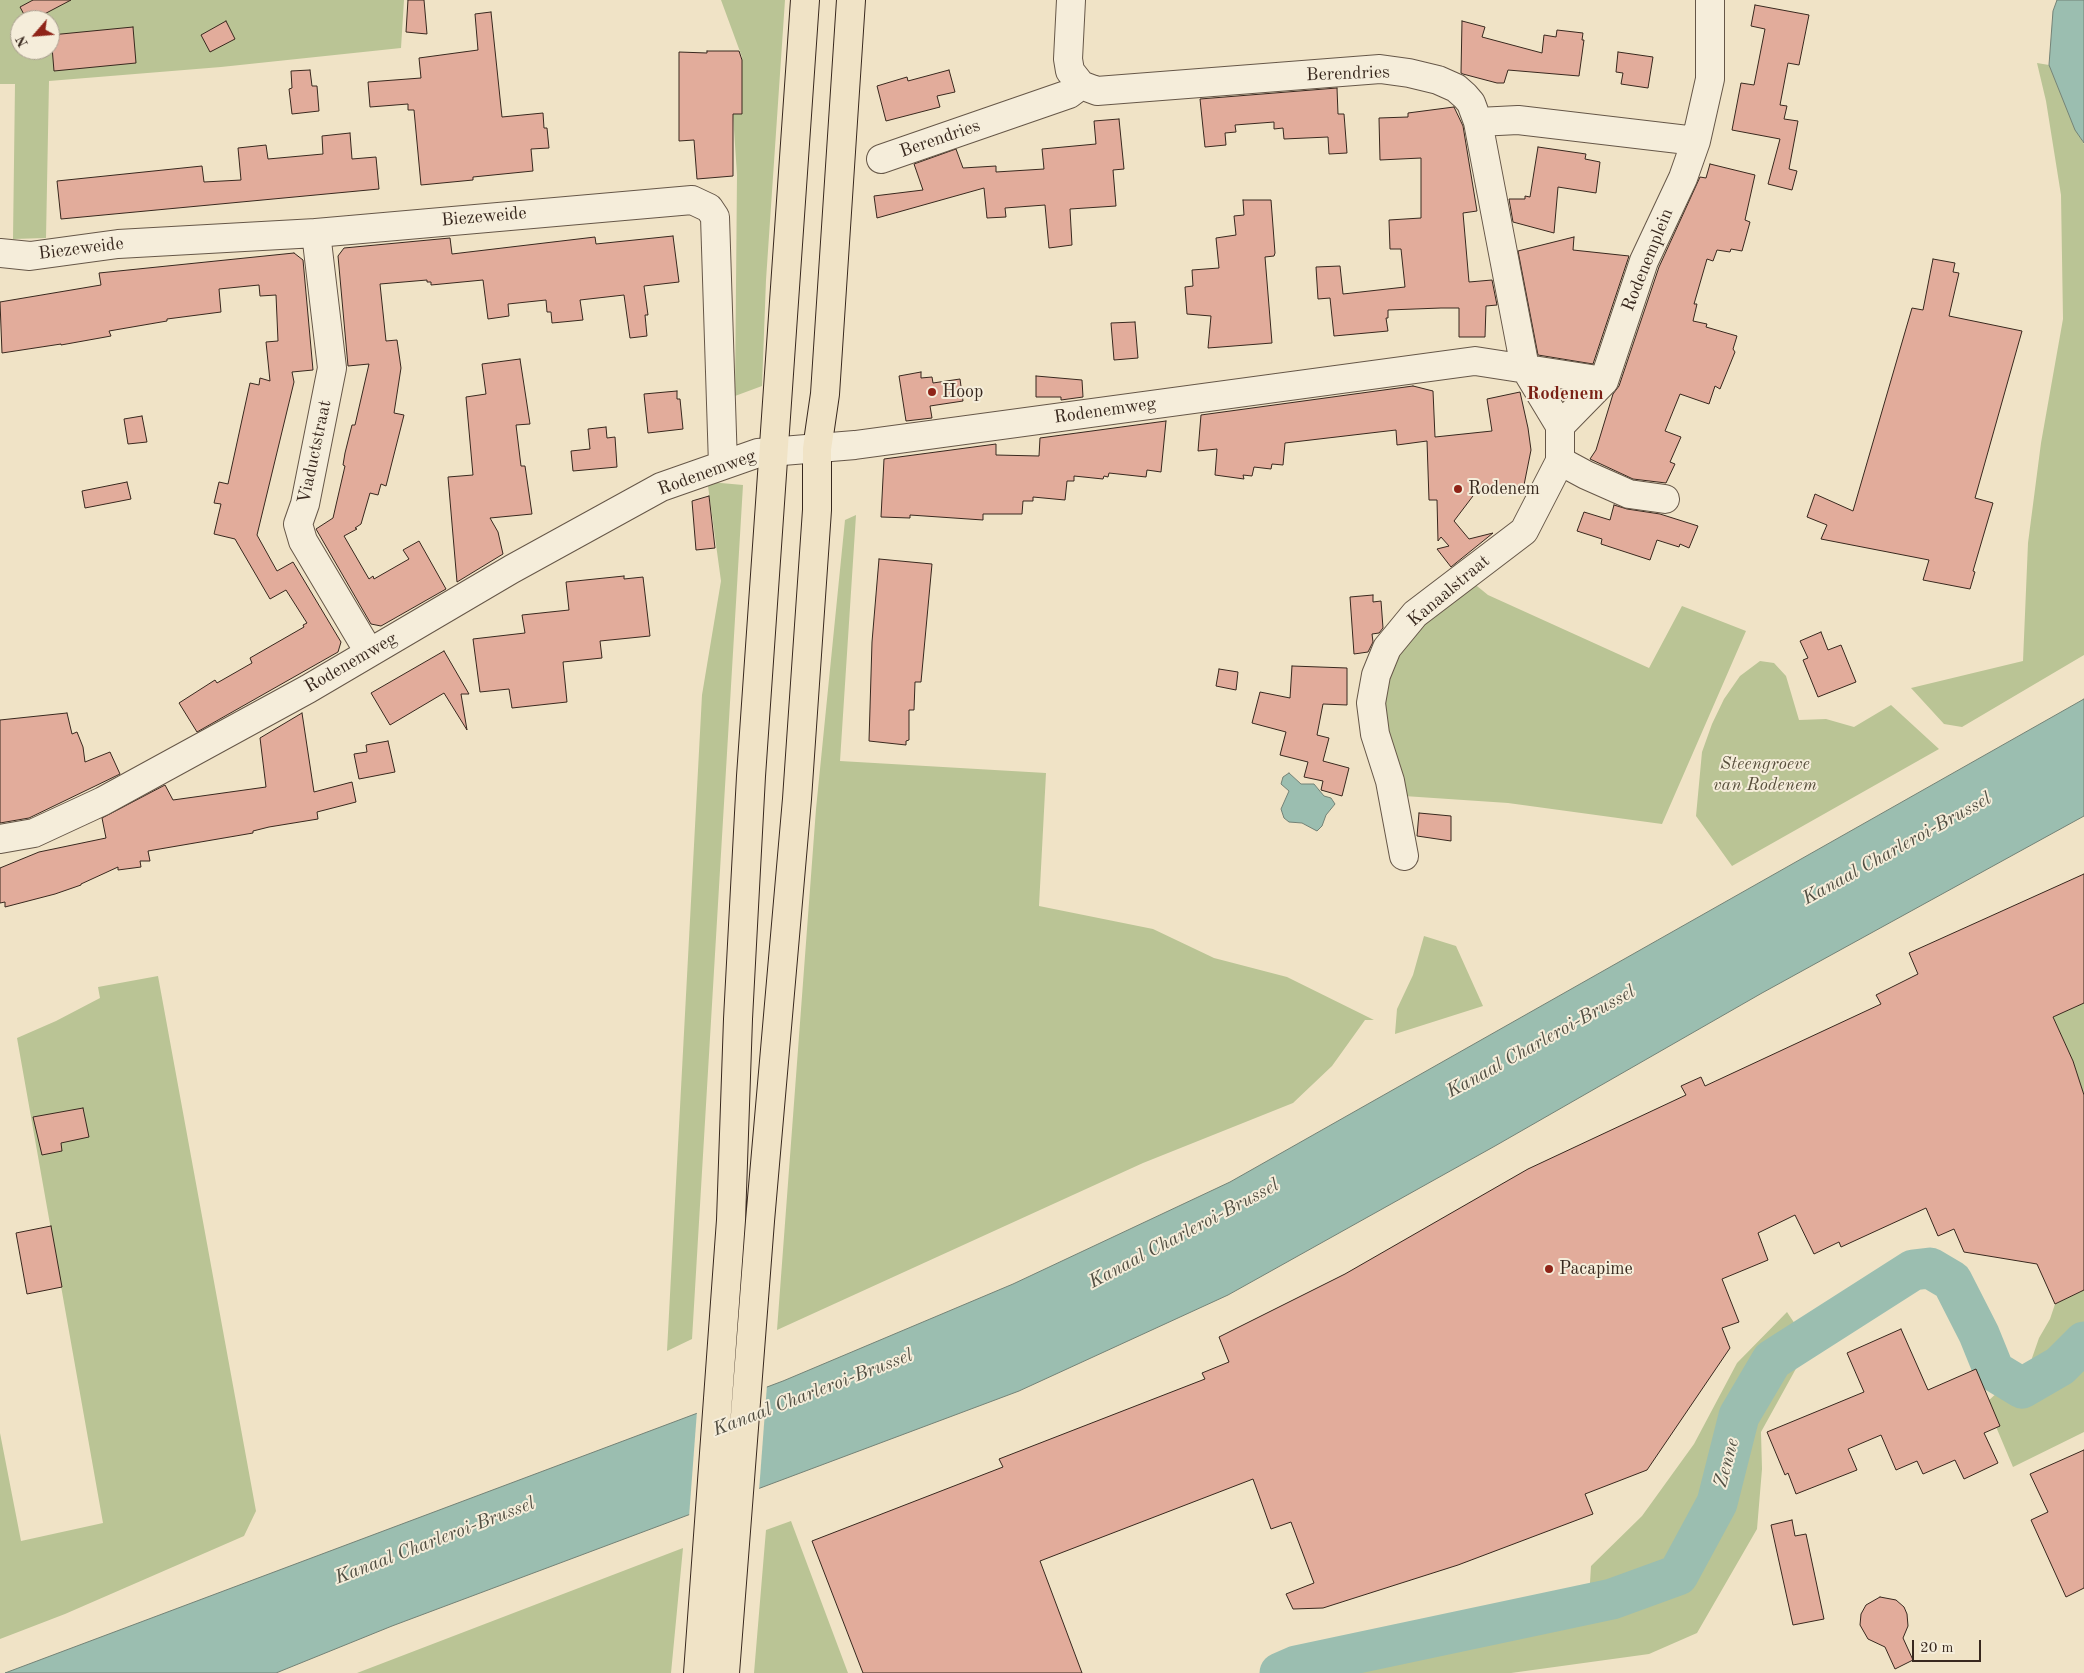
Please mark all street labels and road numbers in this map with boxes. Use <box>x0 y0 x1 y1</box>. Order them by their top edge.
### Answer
street label: Berendries <box>1306 62 1390 86</box>
street label: Berendries <box>897 115 983 163</box>
street label: Biezeweide <box>440 203 528 231</box>
street label: Rodenemplein <box>1618 206 1678 314</box>
street label: Biezeweide <box>37 233 125 265</box>
street label: Rodenemweg <box>1053 393 1157 429</box>
street label: Viaductstraat <box>293 398 337 506</box>
street label: Rodenemweg <box>655 445 759 501</box>
street label: Kanaalstraat <box>1404 550 1494 632</box>
street label: Rodenemweg <box>301 628 401 698</box>

